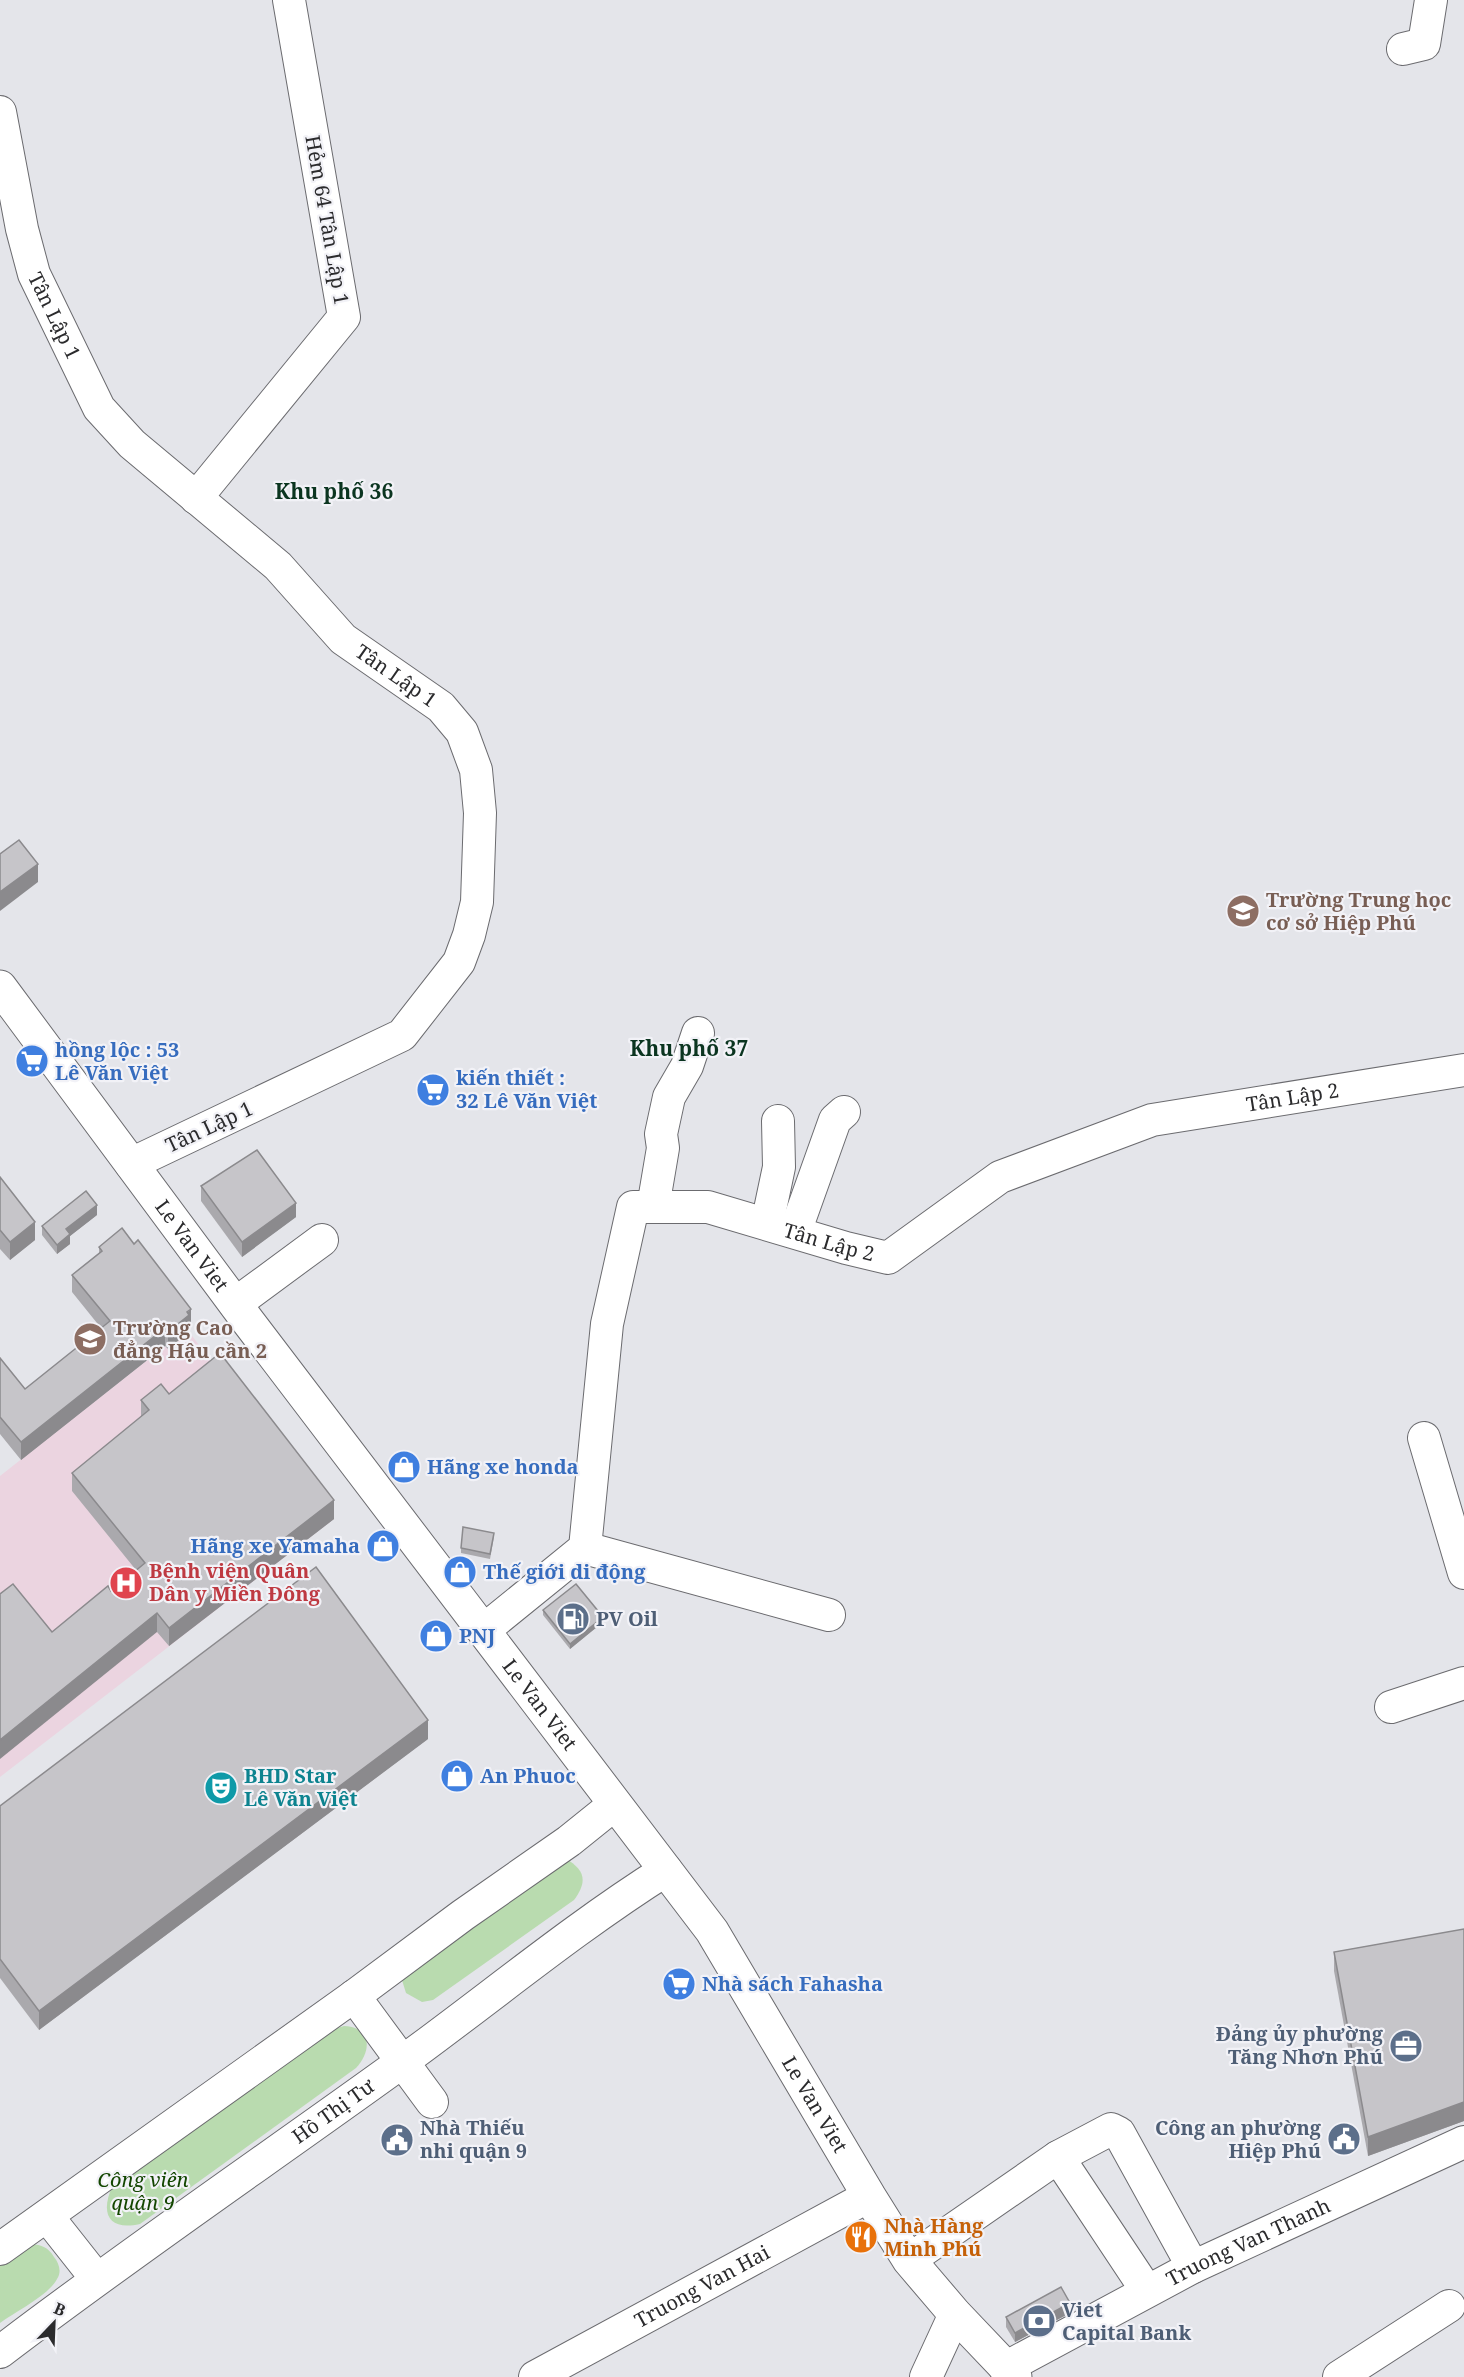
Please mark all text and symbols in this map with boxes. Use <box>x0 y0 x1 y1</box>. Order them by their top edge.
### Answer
street label: Hẻm 64 Tân Lập 1 <box>299 133 356 307</box>
street label: Tân Lập 1 <box>22 268 87 363</box>
district label: Khu phố 36 <box>275 477 393 505</box>
street label: Tân Lập 1 <box>350 638 442 713</box>
place label: Trường Trung học cơ sở Hiệp Phú <box>1266 886 1451 936</box>
school or university icon: Trường Trung học cơ sở Hiệp Phú <box>1225 893 1261 929</box>
district label: Khu phố 37 <box>630 1034 748 1062</box>
place label: hồng lộc : 53 Lê Văn Việt <box>55 1036 179 1086</box>
supermarket icon: hồng lộc : 53 Lê Văn Việt <box>14 1043 50 1079</box>
place label: kiến thiết : 32 Lê Văn Việt <box>456 1064 597 1114</box>
supermarket icon: kiến thiết : 32 Lê Văn Việt <box>415 1072 451 1108</box>
street label: Tân Lập 2 <box>1244 1076 1341 1118</box>
street label: Tân Lập 1 <box>161 1095 257 1159</box>
street label: Le Van Viet <box>149 1194 235 1297</box>
street label: Tân Lập 2 <box>780 1216 877 1267</box>
place label: Trường Cao đẳng Hậu cần 2 <box>113 1314 267 1364</box>
school or university icon: Trường Cao đẳng Hậu cần 2 <box>72 1321 108 1357</box>
shop icon: Hãng xe honda <box>386 1449 422 1485</box>
place label: Hãng xe honda <box>427 1453 579 1480</box>
shop icon: Hãng xe Yamaha <box>365 1528 401 1564</box>
place label: Hãng xe Yamaha <box>191 1532 360 1559</box>
shop icon: Thế giới di động <box>442 1554 478 1590</box>
place label: Bệnh viện Quân Dân y Miền Đông <box>149 1557 321 1607</box>
place label: Thế giới di động <box>483 1558 646 1585</box>
hospital icon: Bệnh viện Quân Dân y Miền Đông <box>108 1565 144 1601</box>
fuel station icon: PV Oil <box>555 1601 591 1637</box>
place label: PV Oil <box>596 1605 658 1632</box>
shop icon: PNJ <box>418 1618 454 1654</box>
place label: PNJ <box>459 1622 496 1649</box>
street label: Le Van Viet <box>497 1653 584 1755</box>
shop icon: An Phuoc <box>439 1758 475 1794</box>
place label: BHD Star Lê Văn Việt <box>244 1762 358 1812</box>
place label: An Phuoc <box>480 1762 576 1789</box>
theatre icon: BHD Star Lê Văn Việt <box>203 1770 239 1806</box>
supermarket icon: Nhà sách Fahasha <box>661 1966 697 2002</box>
place label: Nhà sách Fahasha <box>702 1970 883 1997</box>
place label: Đảng ủy phường Tăng Nhơn Phú <box>1216 2020 1384 2070</box>
office icon: Đảng ủy phường Tăng Nhơn Phú <box>1388 2028 1424 2064</box>
street label: Le Van Viet <box>776 2051 854 2157</box>
street label: Hồ Thị Tư <box>286 2072 380 2149</box>
place label: Nhà Thiếu nhi quận 9 <box>420 2114 527 2164</box>
place label: Công an phường Hiệp Phú <box>1155 2114 1322 2164</box>
public building icon: Công an phường Hiệp Phú <box>1326 2121 1362 2157</box>
public building icon: Nhà Thiếu nhi quận 9 <box>379 2122 415 2158</box>
park label: Công viên quận 9 <box>98 2166 189 2216</box>
street label: Truong Van Thanh <box>1161 2191 1335 2292</box>
place label: Nhà Hàng Minh Phú <box>884 2212 984 2262</box>
restaurant icon: Nhà Hàng Minh Phú <box>843 2219 879 2255</box>
street label: Truong Van Hai <box>629 2238 775 2334</box>
north arrow <box>24 2293 84 2353</box>
place label: Viet Capital Bank <box>1062 2296 1191 2346</box>
text: B <box>51 2297 69 2322</box>
bank icon: Viet Capital Bank <box>1021 2303 1057 2339</box>

